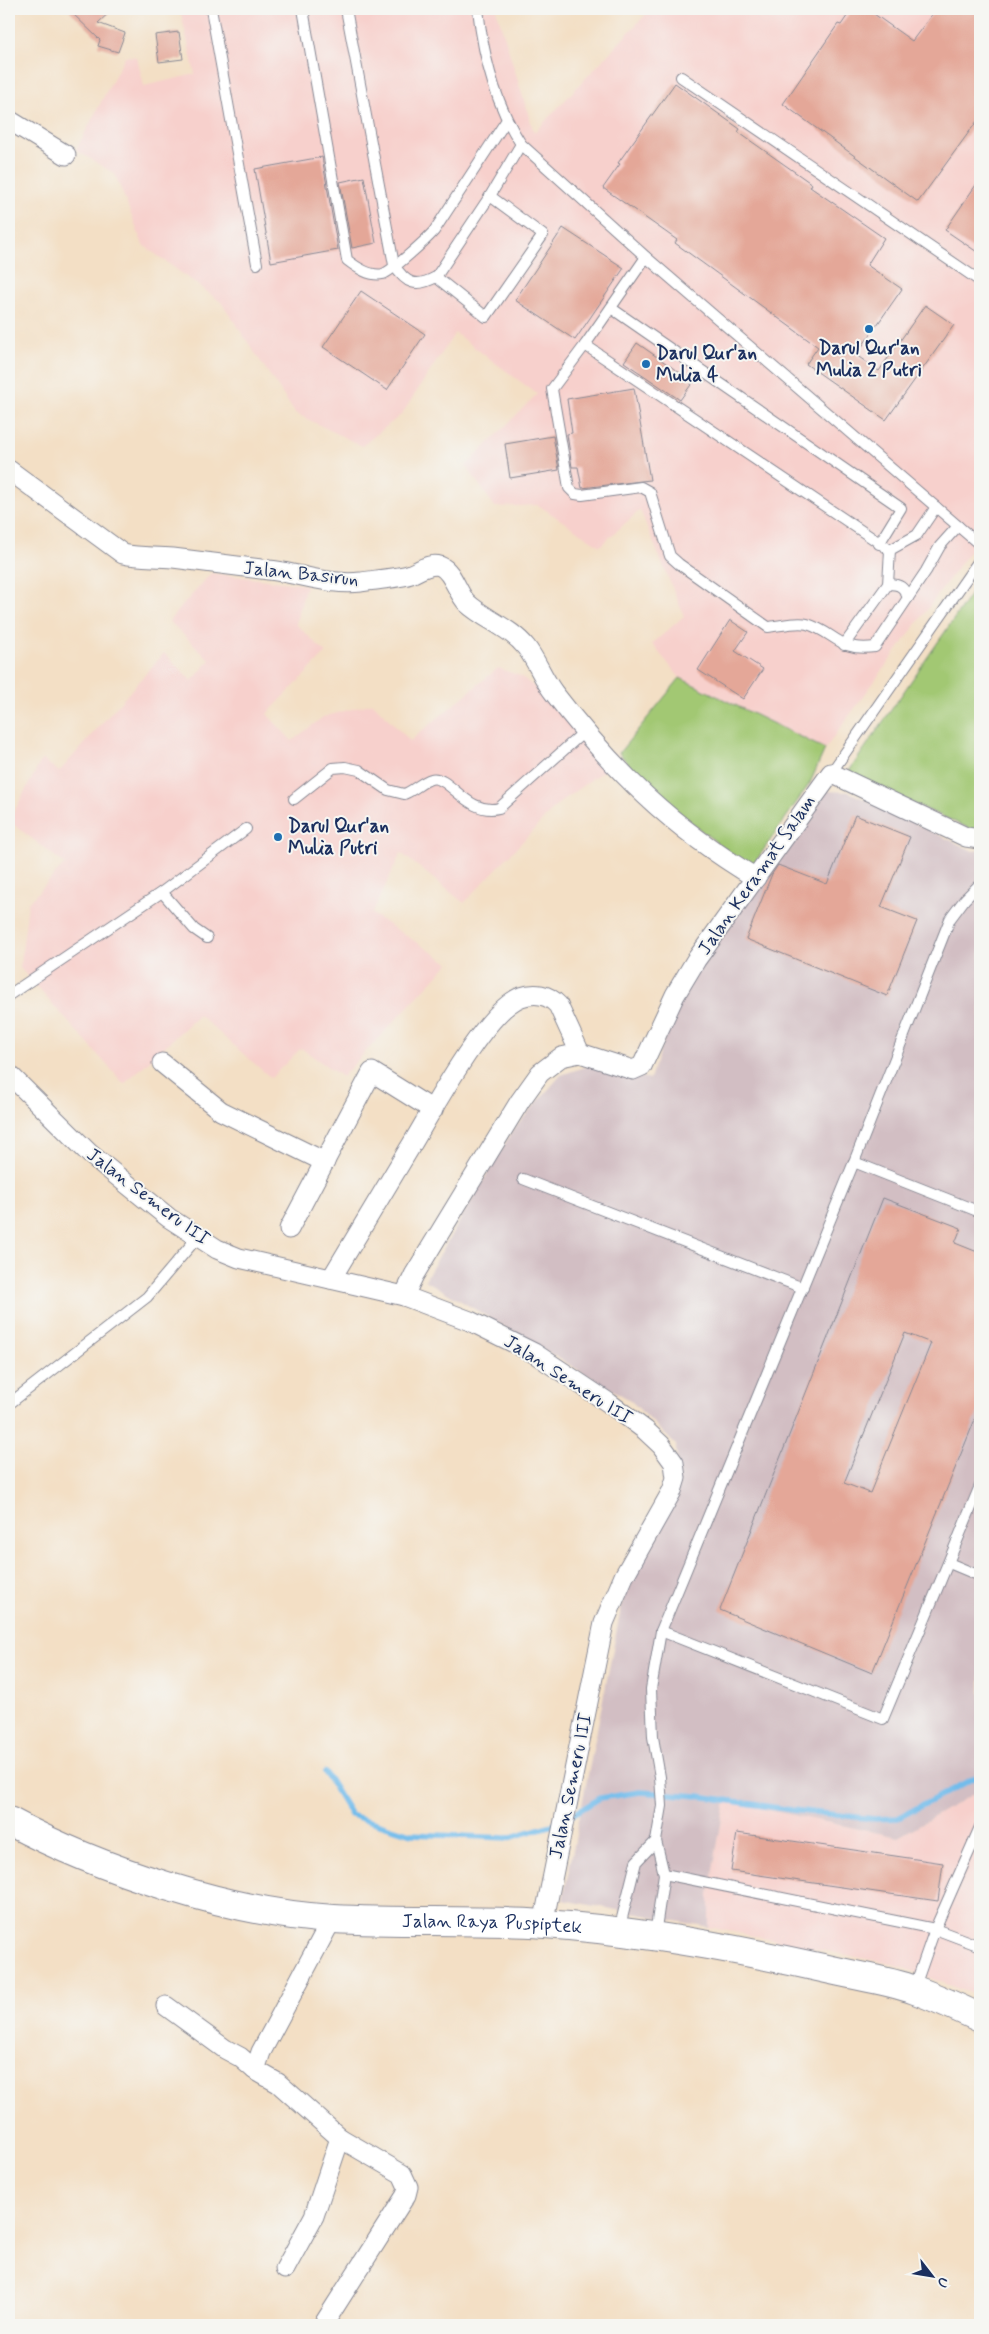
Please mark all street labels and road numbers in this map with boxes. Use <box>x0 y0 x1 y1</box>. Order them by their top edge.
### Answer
street label: Jalan Basirun <box>242 556 360 592</box>
street label: Jalan Keramat Salam <box>692 790 822 960</box>
street label: Jalan Semeru III <box>81 1142 215 1252</box>
street label: Jalan Semeru III <box>499 1329 637 1431</box>
street label: Jalan Semeru III <box>543 1711 599 1861</box>
street label: Jalan Raya Puspiptek <box>402 1908 584 1940</box>

